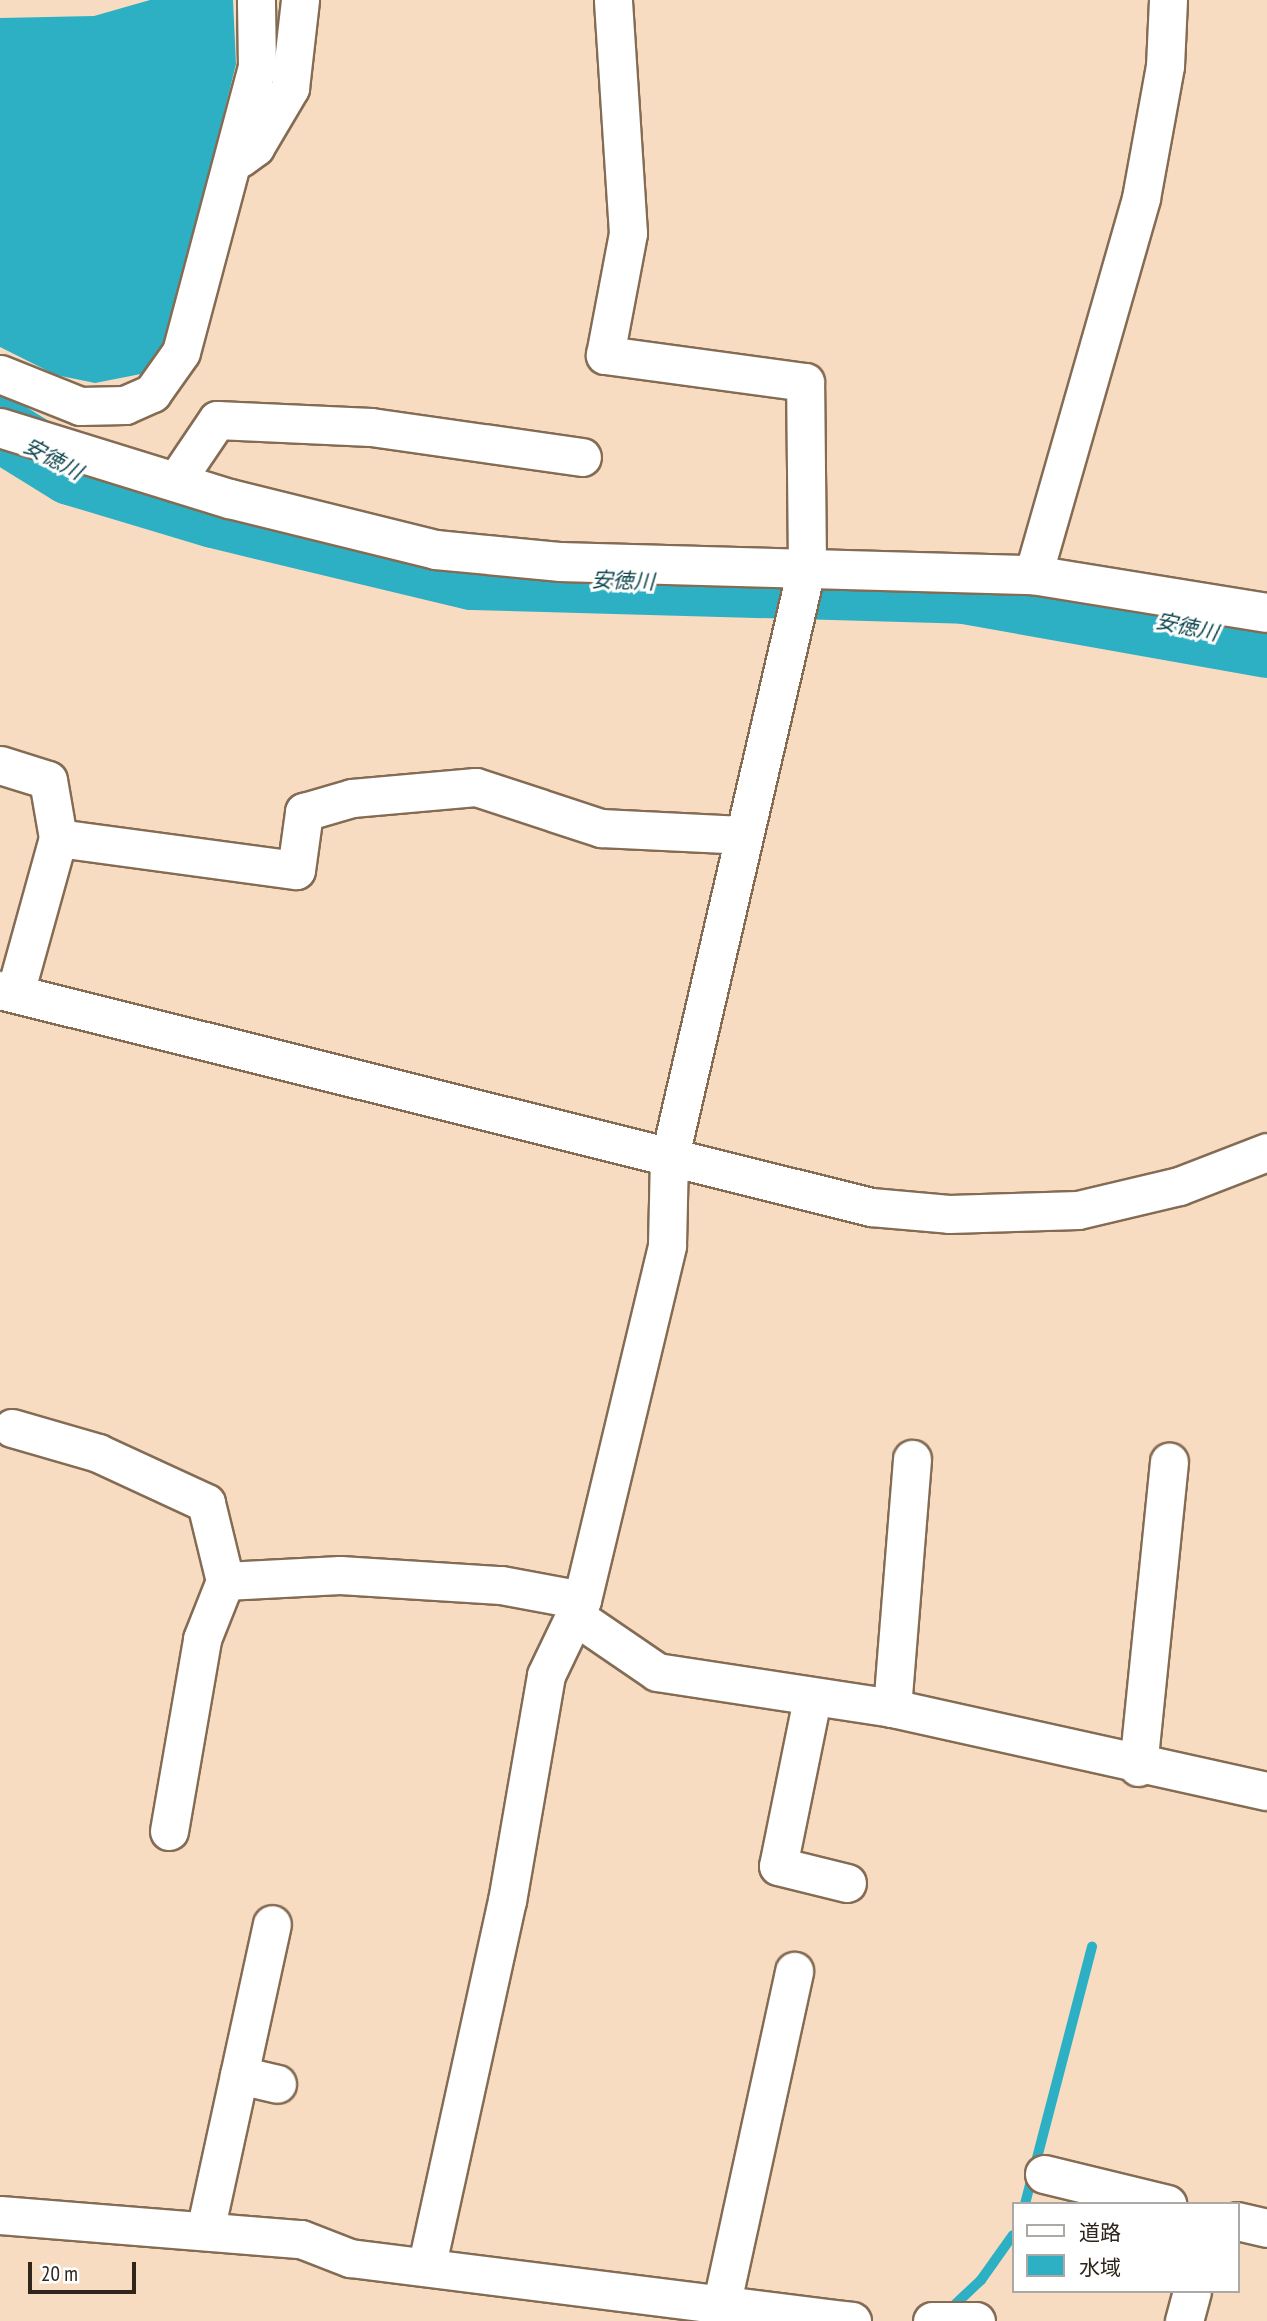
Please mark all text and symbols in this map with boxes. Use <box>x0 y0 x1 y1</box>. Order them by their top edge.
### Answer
water label: 安徳川 <box>19 433 87 485</box>
water label: 安徳川 <box>591 567 655 595</box>
water label: 安徳川 <box>1154 608 1220 646</box>
legend <box>1012 2202 1239 2293</box>
text: 道路 <box>1079 2219 1121 2246</box>
scale bar <box>32 2248 140 2292</box>
text: 水域 <box>1079 2254 1121 2281</box>
text: 20 m <box>41 2260 78 2287</box>

